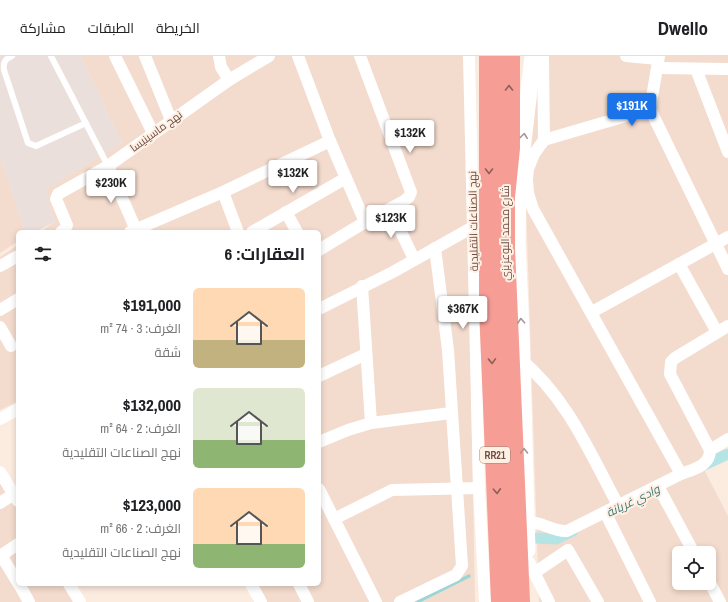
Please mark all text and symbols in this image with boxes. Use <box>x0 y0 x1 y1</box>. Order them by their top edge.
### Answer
text: Dwello <box>658 15 708 41</box>
text: مشاركة <box>20 19 66 37</box>
text: الطبقات <box>88 19 134 37</box>
text: الخريطة <box>156 19 200 37</box>
one-way arrow <box>505 85 513 91</box>
pin: $191K <box>604 93 660 127</box>
text: $191K <box>616 97 648 114</box>
street label: نهج ماسينيسا <box>127 107 186 156</box>
pin: $132K <box>382 120 438 154</box>
text: $132K <box>394 124 426 141</box>
one-way arrow <box>519 133 528 139</box>
pin: $132K <box>265 160 321 194</box>
text: $132K <box>277 164 309 181</box>
one-way arrow <box>485 168 493 174</box>
pin: $230K <box>83 170 139 204</box>
street label: نهج الصناعات التقليدية <box>465 171 482 271</box>
text: $230K <box>95 174 127 191</box>
street label: شارع محمد البوعزيزي <box>498 185 514 281</box>
pin: $123K <box>363 205 419 239</box>
text: $123K <box>375 209 407 226</box>
text: العقارات: 6 <box>225 242 305 265</box>
icon: filters <box>32 243 54 265</box>
text: $191,000 <box>123 293 181 316</box>
pin: $367K <box>435 296 491 330</box>
text: $367K <box>447 300 479 317</box>
icon: home <box>225 304 273 352</box>
one-way arrow <box>516 318 525 324</box>
text: الغرف: 3 · 74 m² <box>100 320 181 337</box>
text: شقة <box>154 344 181 361</box>
one-way arrow <box>487 358 496 364</box>
text: $132,000 <box>123 393 181 416</box>
icon: home <box>225 404 273 452</box>
text: الغرف: 2 · 64 m² <box>100 420 181 437</box>
text: نهج الصناعات التقليدية <box>62 444 181 461</box>
road number: RR21 <box>480 447 510 463</box>
one-way arrow <box>520 448 528 454</box>
water label: وادي غريانة <box>604 481 665 523</box>
one-way arrow <box>492 488 501 494</box>
text: $123,000 <box>123 493 181 516</box>
icon: home <box>225 504 273 552</box>
text: الغرف: 2 · 66 m² <box>100 520 181 537</box>
text: نهج الصناعات التقليدية <box>62 544 181 561</box>
map controls <box>672 546 716 590</box>
button: locate <box>672 546 716 590</box>

